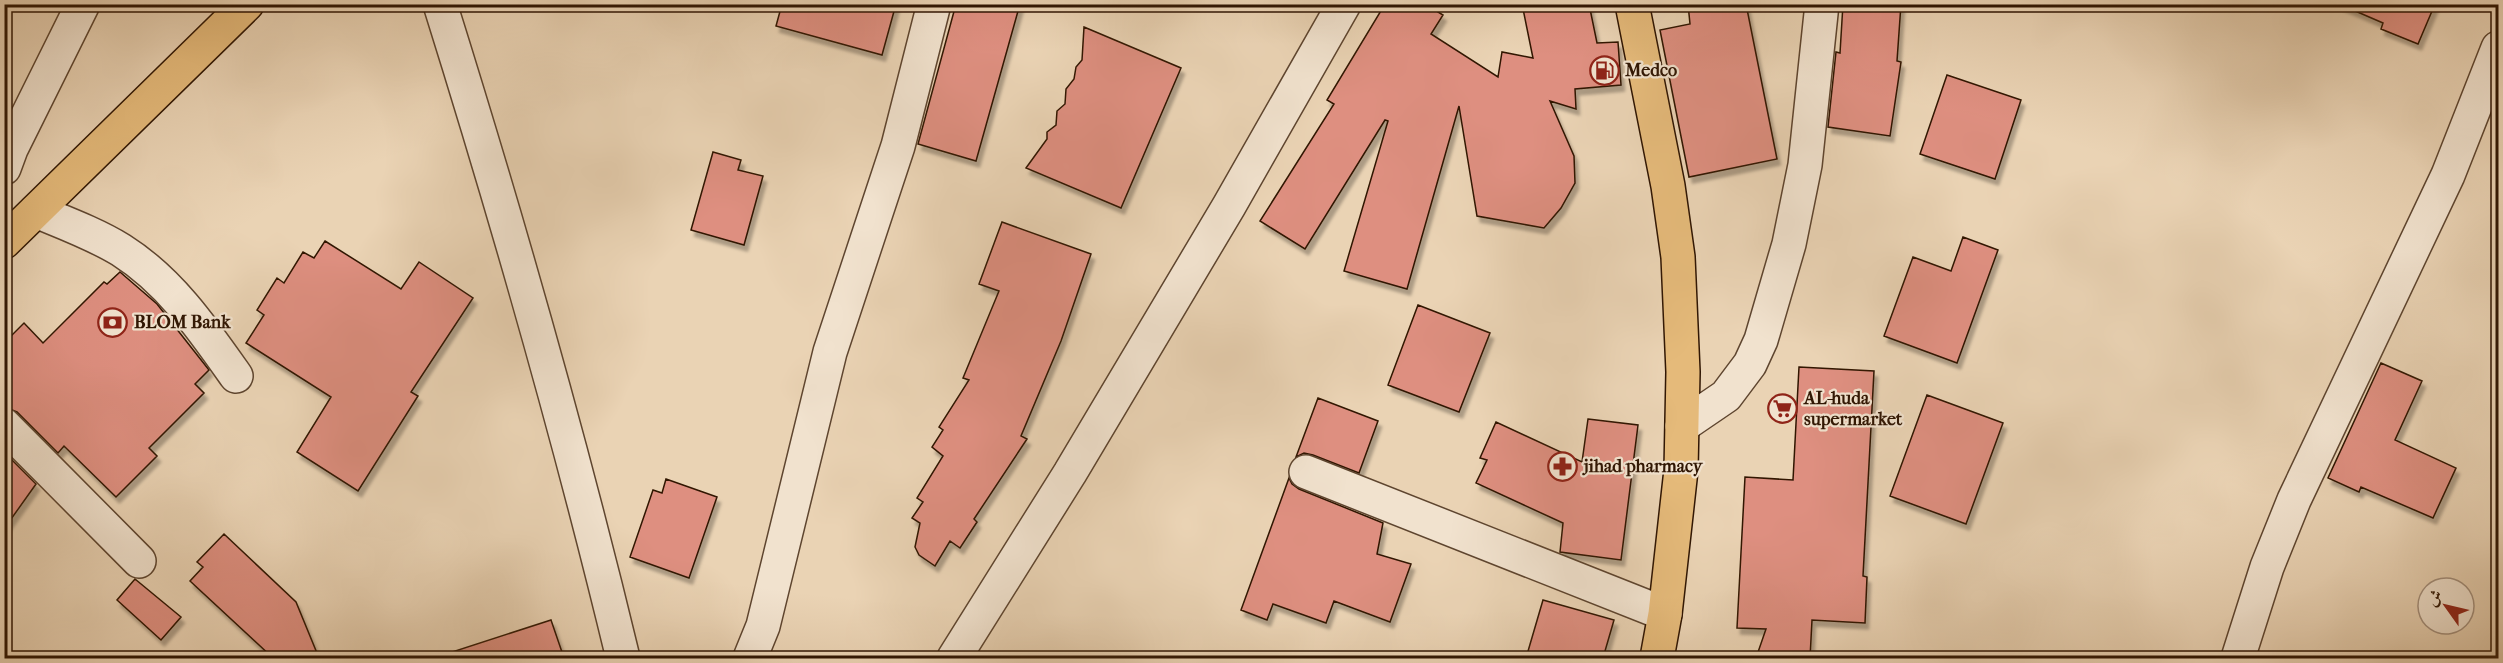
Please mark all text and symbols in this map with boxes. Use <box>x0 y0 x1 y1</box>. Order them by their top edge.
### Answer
fuel station icon: Medco <box>1588 54 1620 86</box>
place label: Medco <box>1624 60 1677 81</box>
bank icon: BLOM Bank <box>97 306 129 338</box>
place label: BLOM Bank <box>134 312 231 333</box>
place label: AL-huda supermarket <box>1803 388 1903 430</box>
supermarket icon: AL-huda supermarket <box>1767 392 1799 424</box>
pharmacy icon: jihad pharmacy <box>1547 450 1579 482</box>
place label: jihad pharmacy <box>1582 456 1704 477</box>
north arrow <box>2416 576 2476 636</box>
text: ش <box>2422 586 2446 610</box>

